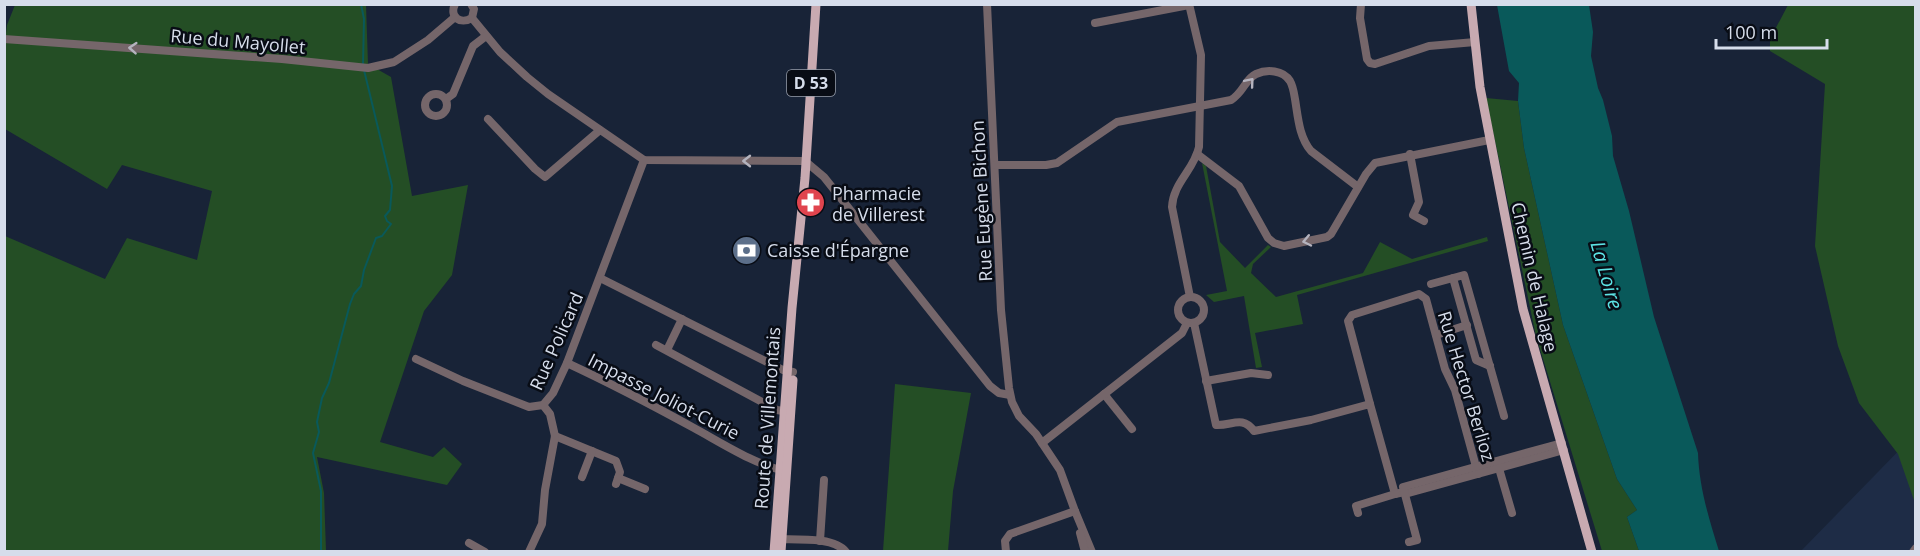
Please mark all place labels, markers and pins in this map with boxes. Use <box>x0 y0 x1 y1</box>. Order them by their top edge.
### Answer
place label: Pharmacie de Villerest <box>832 181 925 226</box>
pharmacy icon: Pharmacie de Villerest <box>795 187 827 219</box>
bank icon: Caisse d'Épargne <box>730 234 762 266</box>
place label: Caisse d'Épargne <box>767 238 909 262</box>

